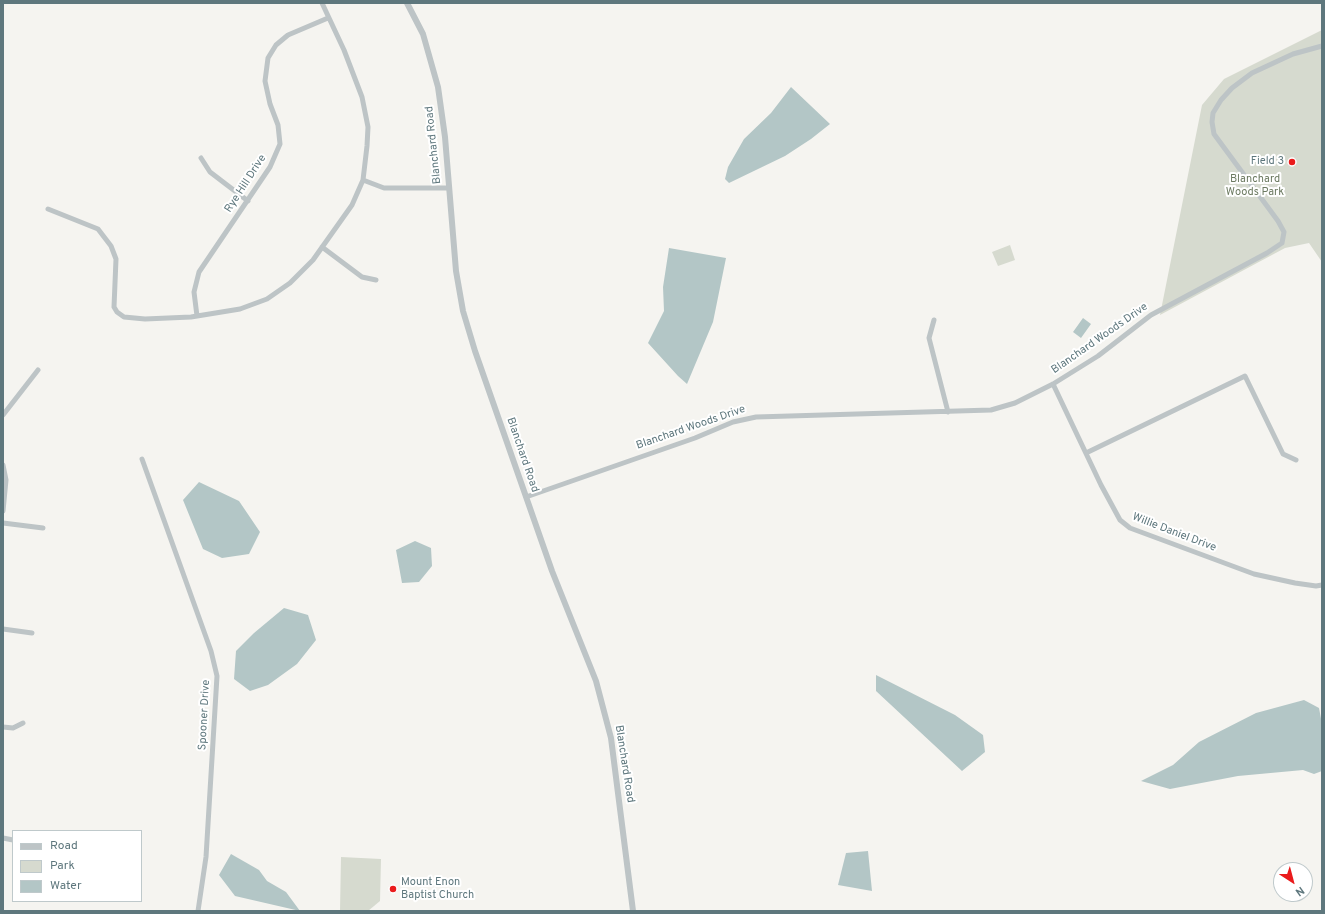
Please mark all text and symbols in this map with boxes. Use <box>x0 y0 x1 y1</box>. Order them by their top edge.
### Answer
street label: Blanchard Road <box>423 105 445 185</box>
street label: Rye Hill Drive <box>222 153 270 215</box>
place label: Field 3 <box>1251 155 1284 169</box>
marker: Field 3 <box>1287 157 1297 167</box>
park label: Blanchard Woods Park <box>1226 173 1284 199</box>
street label: Blanchard Woods Drive <box>1049 301 1151 377</box>
street label: Blanchard Woods Drive <box>635 403 747 453</box>
street label: Blanchard Road <box>503 416 541 494</box>
street label: Willie Daniel Drive <box>1130 511 1218 555</box>
street label: Spooner Drive <box>197 679 213 751</box>
street label: Blanchard Road <box>611 724 637 804</box>
legend <box>12 830 142 902</box>
text: Road <box>50 838 78 854</box>
text: Park <box>50 858 75 874</box>
north arrow <box>1273 862 1313 902</box>
place label: Mount Enon Baptist Church <box>401 876 474 902</box>
text: Water <box>50 878 82 894</box>
text: N <box>1292 883 1307 899</box>
marker: Mount Enon Baptist Church <box>388 884 398 894</box>

